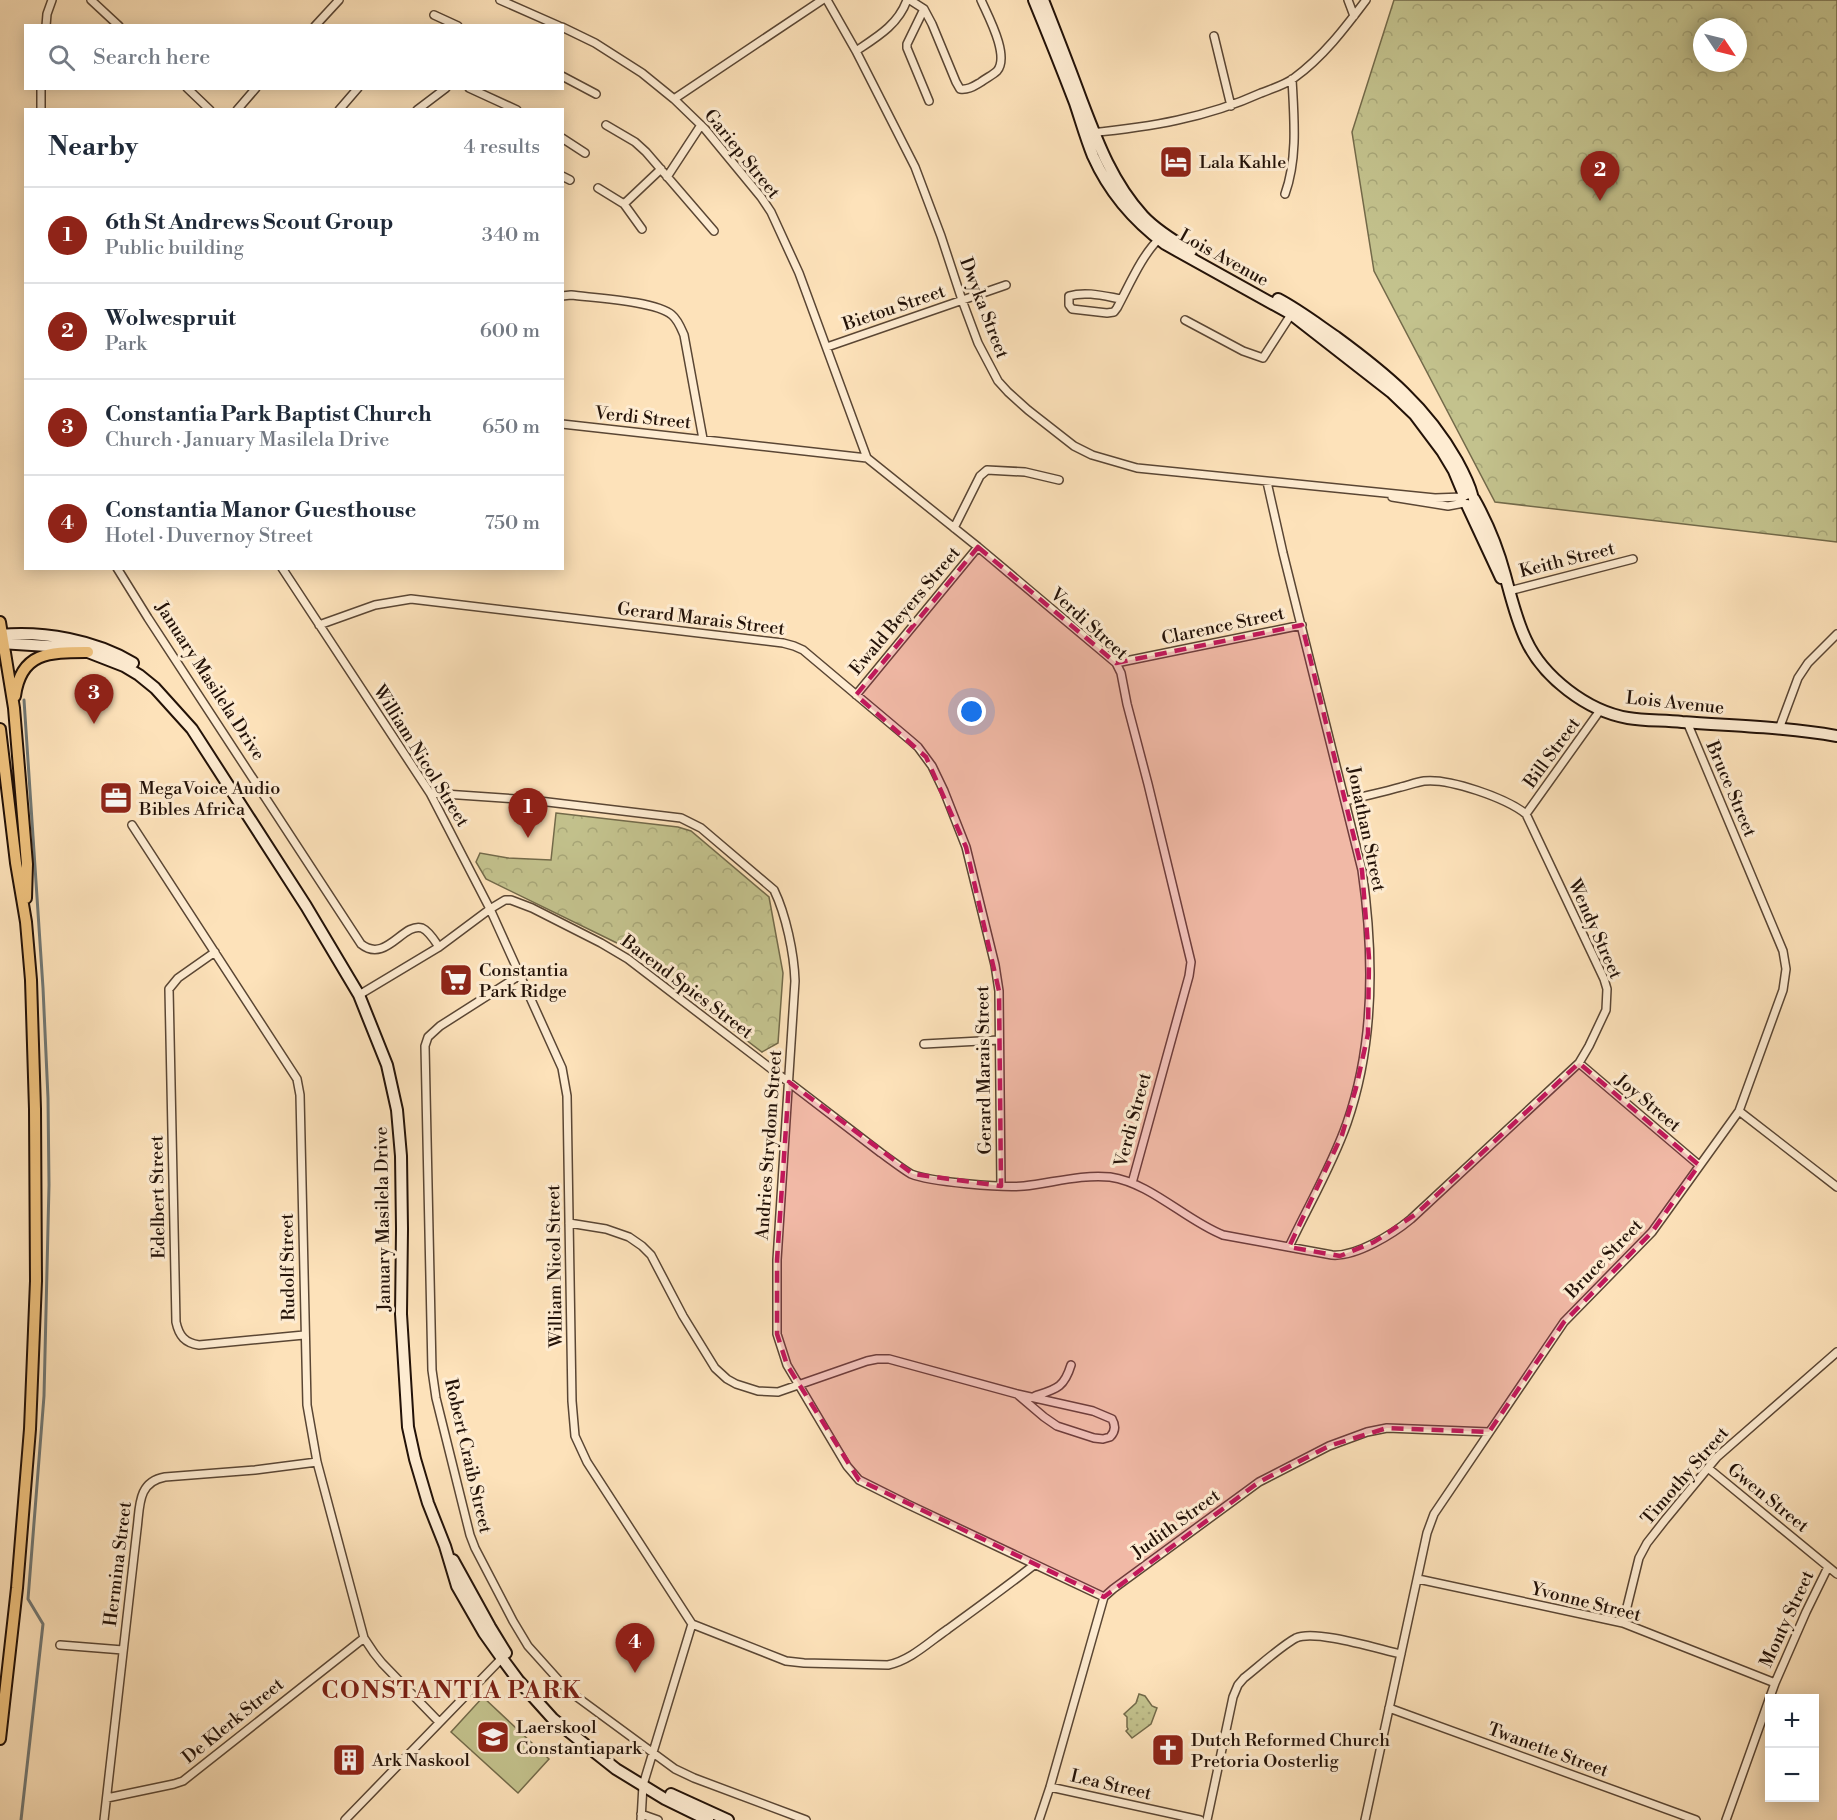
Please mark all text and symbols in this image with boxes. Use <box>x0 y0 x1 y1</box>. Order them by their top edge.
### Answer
north arrow <box>1693 18 1747 72</box>
search box <box>24 24 564 90</box>
icon: search <box>45 41 78 74</box>
text: Search here <box>93 44 210 71</box>
street label: Gariep Street <box>699 105 785 204</box>
text: Nearby <box>48 131 138 163</box>
text: 4 results <box>463 135 540 160</box>
hotel icon: Lala Kahle <box>1158 144 1194 180</box>
place label: Lala Kahle <box>1199 151 1286 174</box>
pin: 2 <box>1580 152 1620 201</box>
text: 6th St Andrews Scout Group <box>105 209 393 236</box>
text: 1 <box>63 223 72 248</box>
text: 340 m <box>482 223 540 248</box>
street label: Lois Avenue <box>1175 224 1273 292</box>
text: Public building <box>105 236 244 261</box>
street label: Dwyka Street <box>954 254 1014 363</box>
street label: Bietou Street <box>839 280 949 337</box>
text: Wolwespruit <box>105 305 236 332</box>
text: 2 <box>61 319 74 344</box>
text: 600 m <box>480 319 540 344</box>
text: Park <box>105 332 147 357</box>
text: Constantia Park Baptist Church <box>105 401 432 428</box>
street label: Verdi Street <box>593 401 693 435</box>
text: 3 <box>61 415 74 440</box>
text: 650 m <box>482 415 540 440</box>
text: Church · January Masilela Drive <box>105 428 389 453</box>
text: Constantia Manor Guesthouse <box>105 497 416 524</box>
text: 4 <box>61 511 74 536</box>
text: 750 m <box>484 511 540 536</box>
text: Hotel · Duvernoy Street <box>105 524 313 549</box>
street label: Keith Street <box>1517 537 1618 583</box>
street label: Ewald Beyers Street <box>845 542 966 680</box>
street label: Verdi Street <box>1045 582 1133 665</box>
street label: January Masilela Drive <box>149 596 270 765</box>
street label: Gerard Marais Street <box>616 597 787 641</box>
street label: Clarence Street <box>1159 602 1287 650</box>
pin: 3 <box>74 674 113 724</box>
street label: William Nicol Street <box>367 680 474 832</box>
street label: Lois Avenue <box>1625 686 1725 720</box>
your location <box>957 697 986 726</box>
street label: Bill Street <box>1518 713 1586 794</box>
street label: Bruce Street <box>1700 737 1762 841</box>
street label: Jonathan Street <box>1341 763 1391 894</box>
place label: MegaVoice Audio Bibles Africa <box>138 777 280 821</box>
office icon: MegaVoice Audio Bibles Africa <box>98 780 134 816</box>
pin: 1 <box>508 788 548 838</box>
street label: Wendy Street <box>1562 875 1627 983</box>
street label: Barend Spies Street <box>616 929 758 1045</box>
place label: Constantia Park Ridge <box>479 959 569 1003</box>
supermarket icon: Constantia Park Ridge <box>438 962 474 998</box>
street label: Gerard Marais Street <box>971 985 997 1155</box>
street label: Andries Strydom Street <box>751 1049 787 1242</box>
street label: Joy Street <box>1610 1068 1686 1138</box>
street label: Verdi Street <box>1109 1070 1157 1171</box>
street label: January Masilela Drive <box>370 1126 396 1313</box>
street label: Edelbert Street <box>145 1134 171 1259</box>
street label: William Nicol Street <box>542 1184 568 1349</box>
street label: Rudolf Street <box>276 1212 300 1321</box>
street label: Bruce Street <box>1560 1214 1648 1304</box>
street label: Robert Craib Street <box>439 1376 497 1536</box>
street label: Timothy Street <box>1636 1422 1734 1530</box>
street label: Gwen Street <box>1723 1458 1814 1538</box>
street label: Judith Street <box>1126 1484 1225 1564</box>
street label: Hermina Street <box>99 1500 137 1628</box>
street label: Monty Street <box>1754 1566 1820 1671</box>
street label: Yvonne Street <box>1528 1577 1644 1627</box>
pin: 4 <box>616 1624 654 1673</box>
street label: De Klerk Street <box>178 1673 289 1769</box>
district label: CONSTANTIA PARK <box>321 1676 583 1706</box>
map controls <box>1765 1694 1819 1802</box>
button: + <box>1765 1694 1819 1748</box>
place label: Laerskool Constantiapark <box>516 1716 643 1760</box>
street label: Twanette Street <box>1484 1718 1612 1783</box>
school or university icon: Laerskool Constantiapark <box>475 1719 511 1755</box>
place label: Dutch Reformed Church Pretoria Oosterlig <box>1191 1729 1390 1773</box>
church icon: Dutch Reformed Church Pretoria Oosterlig <box>1150 1732 1186 1768</box>
building icon: Ark Naskool <box>331 1742 367 1778</box>
button: − <box>1765 1748 1819 1802</box>
place label: Ark Naskool <box>371 1749 471 1772</box>
street label: Lea Street <box>1068 1764 1154 1806</box>

